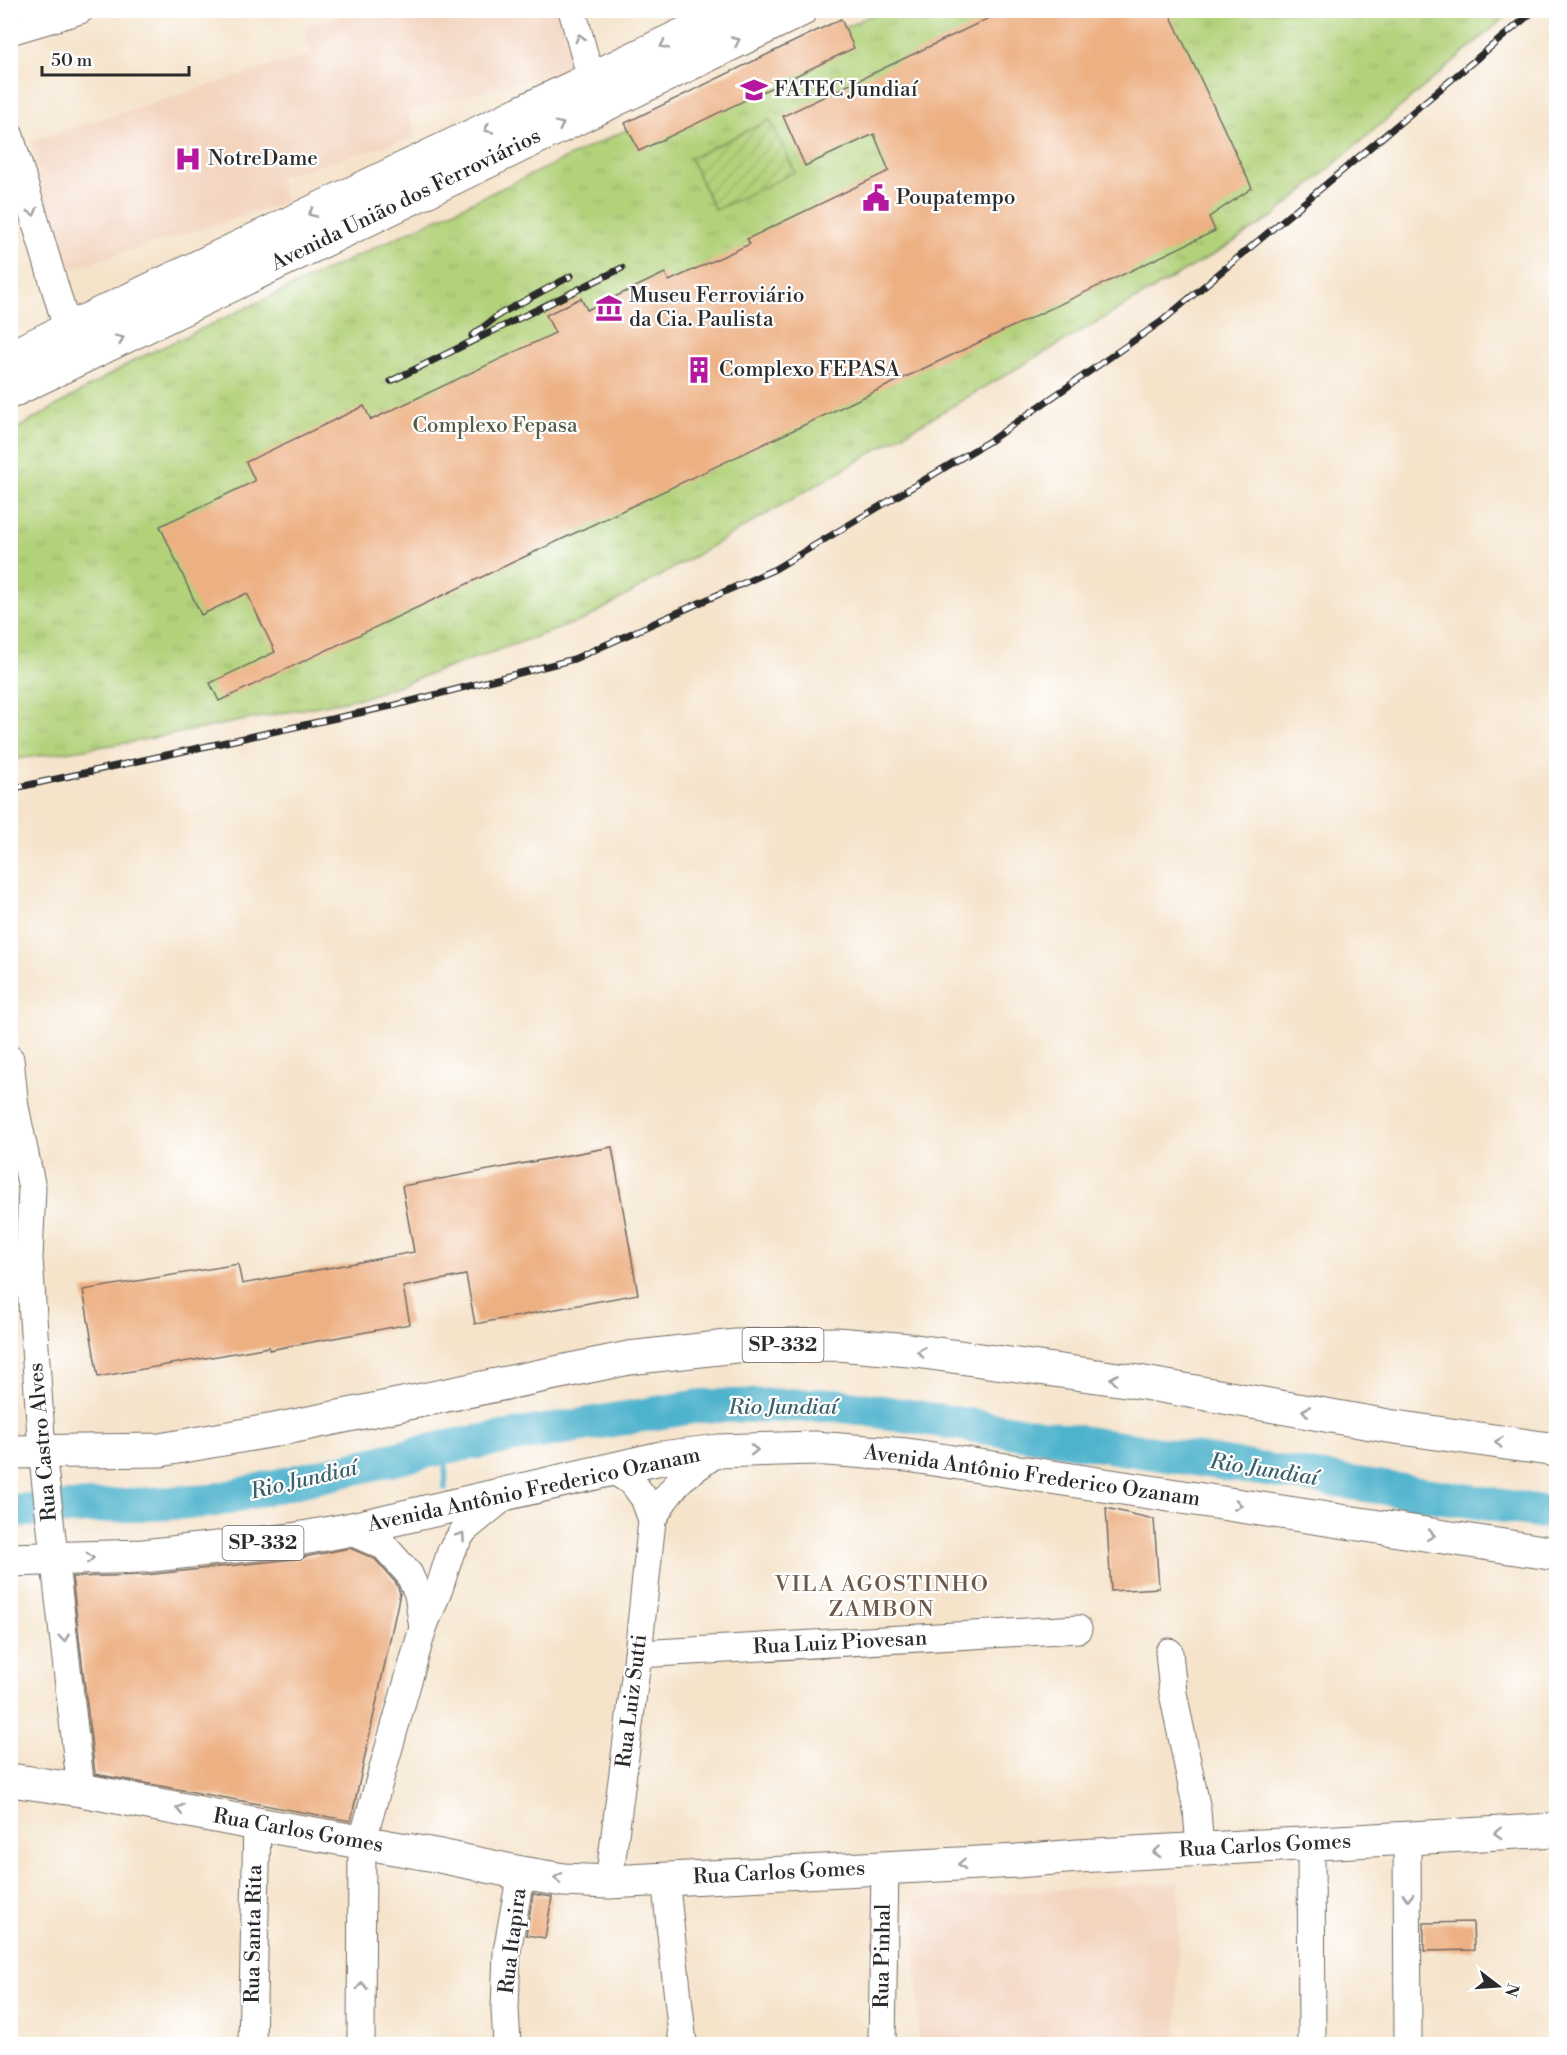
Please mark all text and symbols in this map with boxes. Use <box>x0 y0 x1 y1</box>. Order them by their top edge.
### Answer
one-way arrow <box>574 34 587 44</box>
one-way arrow <box>729 37 740 49</box>
one-way arrow <box>659 38 670 49</box>
scale bar <box>42 39 189 77</box>
text: 50 m <box>51 49 93 72</box>
school or university icon: FATEC Jundiaí <box>739 75 769 105</box>
place label: FATEC Jundiaí <box>774 77 919 103</box>
one-way arrow <box>554 121 565 133</box>
one-way arrow <box>483 122 494 134</box>
street label: Avenida União dos Ferroviários <box>266 123 545 277</box>
hospital icon: NotreDame <box>173 144 203 174</box>
place label: NotreDame <box>208 146 318 172</box>
public building icon: Poupatempo <box>861 183 891 213</box>
place label: Poupatempo <box>896 185 1016 211</box>
one-way arrow <box>307 205 318 217</box>
one-way arrow <box>26 206 38 217</box>
place label: Museu Ferroviário da Cia. Paulista <box>629 283 805 333</box>
museum icon: Museu Ferroviário da Cia. Paulista <box>594 293 624 323</box>
one-way arrow <box>114 335 125 347</box>
building icon: Complexo FEPASA <box>684 355 714 385</box>
place label: Complexo FEPASA <box>719 357 901 383</box>
park label: Complexo Fepasa <box>412 413 578 439</box>
road number: SP-332 <box>742 1328 824 1362</box>
one-way arrow <box>916 1346 925 1358</box>
street label: Rua Castro Alves <box>23 1362 63 1522</box>
one-way arrow <box>1109 1373 1118 1385</box>
water label: Rio Jundiaí <box>727 1394 841 1421</box>
one-way arrow <box>1301 1406 1311 1418</box>
one-way arrow <box>1494 1436 1503 1448</box>
street label: Avenida Antônio Frederico Ozanam <box>861 1439 1202 1512</box>
street label: Avenida Antônio Frederico Ozanam <box>364 1442 703 1538</box>
one-way arrow <box>749 1444 758 1456</box>
water label: Rio Jundiaí <box>1207 1448 1323 1492</box>
water label: Rio Jundiaí <box>247 1454 363 1506</box>
one-way arrow <box>1234 1499 1243 1511</box>
road number: SP-332 <box>222 1526 304 1560</box>
one-way arrow <box>1427 1528 1436 1540</box>
one-way arrow <box>454 1532 465 1543</box>
one-way arrow <box>85 1552 94 1564</box>
district label: VILA AGOSTINHO ZAMBON <box>774 1571 989 1623</box>
street label: Rua Luiz Piovesan <box>752 1625 928 1661</box>
street label: Rua Luiz Sutti <box>611 1633 653 1769</box>
one-way arrow <box>57 1634 69 1643</box>
one-way arrow <box>176 1803 186 1816</box>
street label: Rua Carlos Gomes <box>211 1803 385 1859</box>
one-way arrow <box>1494 1827 1503 1840</box>
street label: Rua Carlos Gomes <box>1178 1829 1352 1863</box>
one-way arrow <box>1152 1845 1161 1858</box>
street label: Rua Carlos Gomes <box>692 1856 866 1890</box>
one-way arrow <box>957 1857 966 1870</box>
street label: Rua Santa Rita <box>240 1864 268 2004</box>
one-way arrow <box>553 1873 562 1885</box>
street label: Rua Itapira <box>494 1886 532 1995</box>
one-way arrow <box>1402 1892 1414 1901</box>
street label: Rua Pinhal <box>869 1903 897 2009</box>
north arrow <box>1468 1956 1528 2016</box>
text: N <box>1500 1981 1523 1999</box>
one-way arrow <box>356 1982 368 1991</box>

